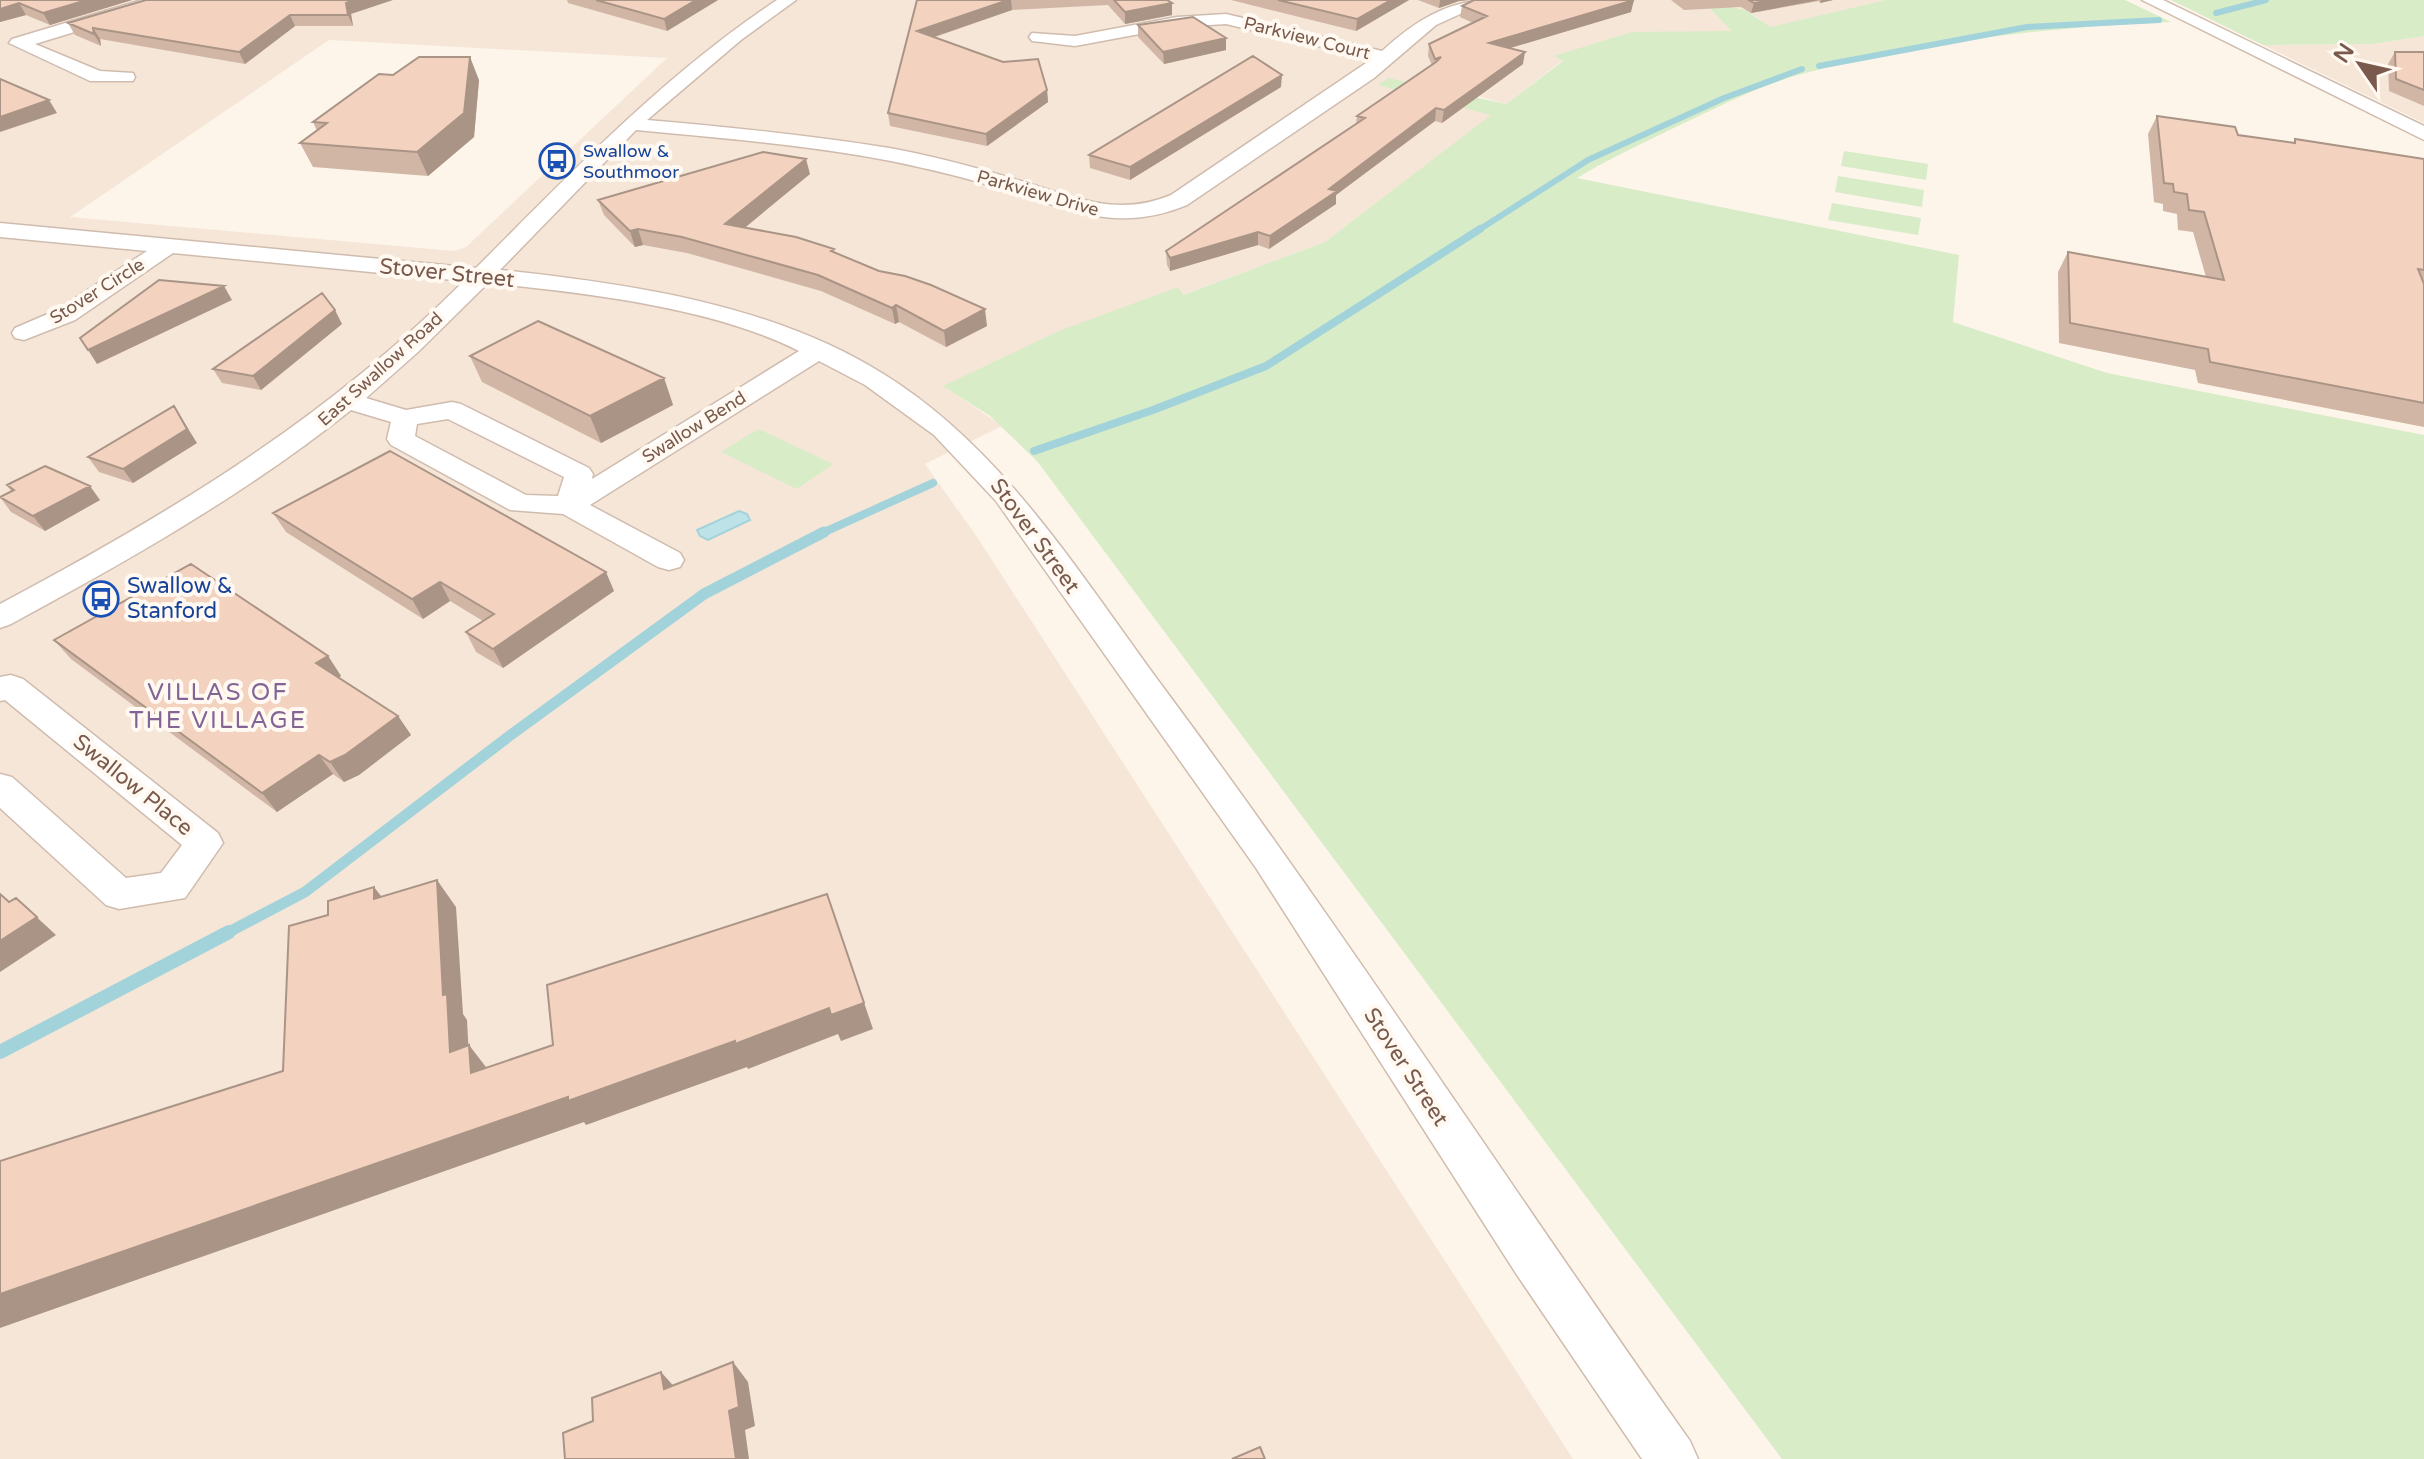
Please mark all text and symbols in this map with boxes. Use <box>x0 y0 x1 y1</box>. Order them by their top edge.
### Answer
street label: Parkview Court <box>1242 12 1373 64</box>
north arrow <box>2320 24 2400 104</box>
text: N <box>2329 39 2360 68</box>
place label: Swallow & Southmoor <box>583 140 679 183</box>
bus stop icon: Swallow & Southmoor <box>538 142 576 180</box>
street label: Parkview Drive <box>974 165 1102 221</box>
street label: Stover Circle <box>46 253 148 329</box>
street label: Stover Street <box>378 253 516 293</box>
street label: East Swallow Road <box>313 307 447 431</box>
street label: Swallow Bend <box>638 386 750 468</box>
street label: Stover Street <box>985 474 1085 598</box>
place label: Swallow & Stanford <box>127 573 233 624</box>
bus stop icon: Swallow & Stanford <box>82 580 120 618</box>
district label: VILLAS OF THE VILLAGE <box>129 678 307 735</box>
street label: Swallow Place <box>68 729 198 841</box>
street label: Stover Street <box>1358 1003 1454 1131</box>

